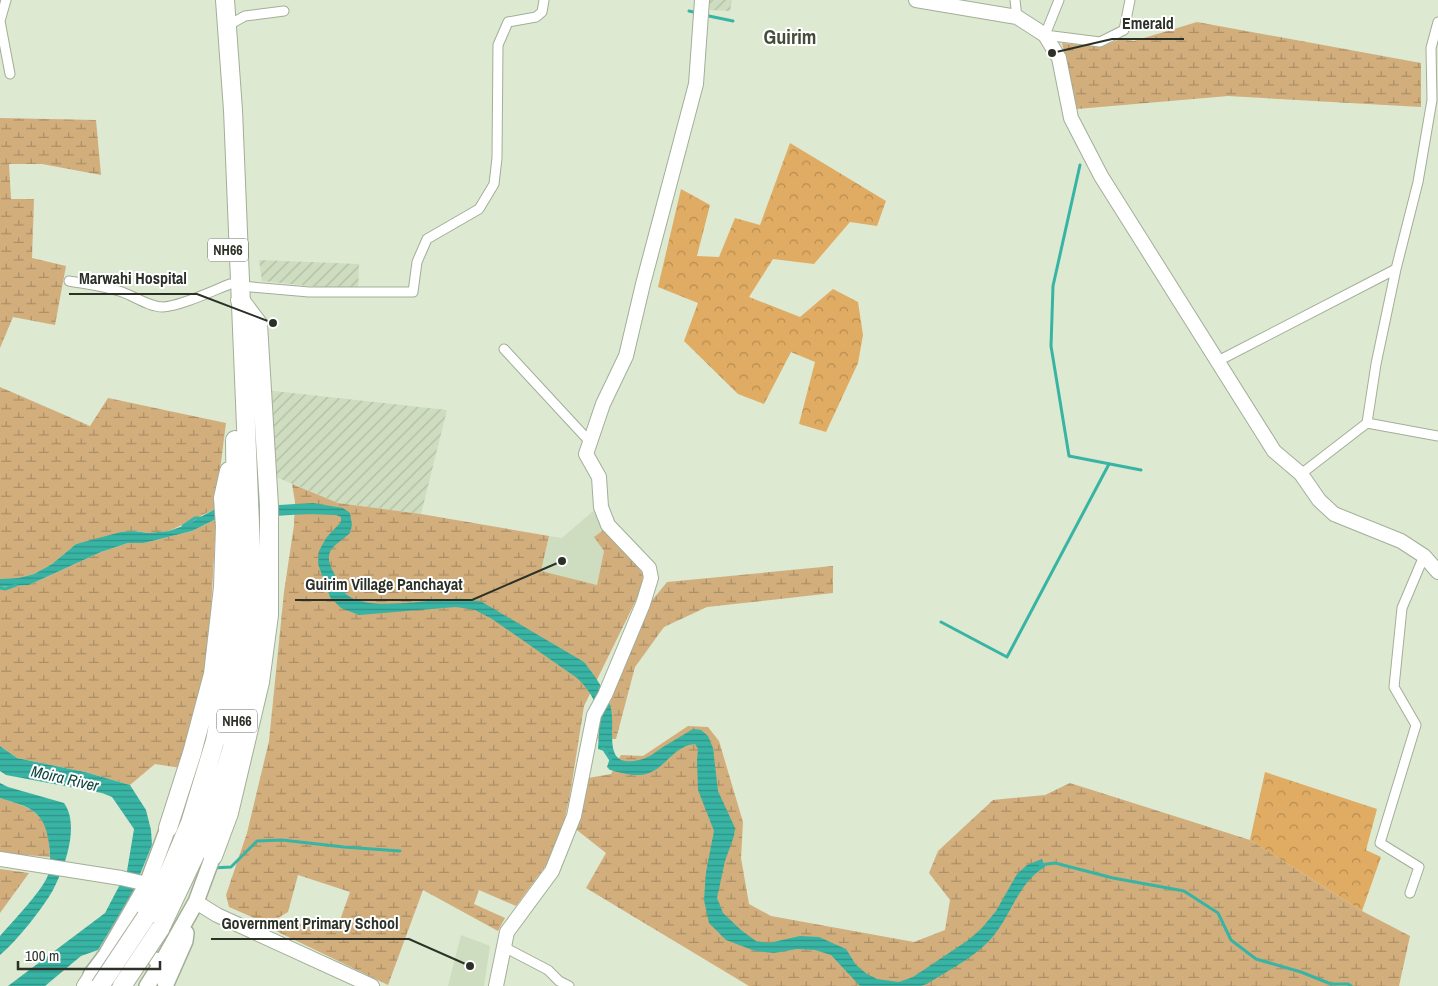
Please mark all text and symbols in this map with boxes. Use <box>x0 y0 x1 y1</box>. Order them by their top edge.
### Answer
callout: Emerald <box>1112 8 1184 39</box>
text: Emerald <box>1122 12 1174 34</box>
district label: Guirim <box>764 23 816 50</box>
road number: NH66 <box>208 238 248 262</box>
callout: Marwahi Hospital <box>69 263 197 294</box>
text: Marwahi Hospital <box>79 267 187 289</box>
callout: Guirim Village Panchayat <box>295 569 472 600</box>
text: Guirim Village Panchayat <box>305 573 463 595</box>
road number: NH66 <box>217 709 257 732</box>
water label: Moira River <box>29 760 101 797</box>
callout: Government Primary School <box>211 908 409 939</box>
text: Government Primary School <box>221 912 399 934</box>
scale bar <box>18 938 160 970</box>
text: 100 m <box>25 945 59 966</box>

